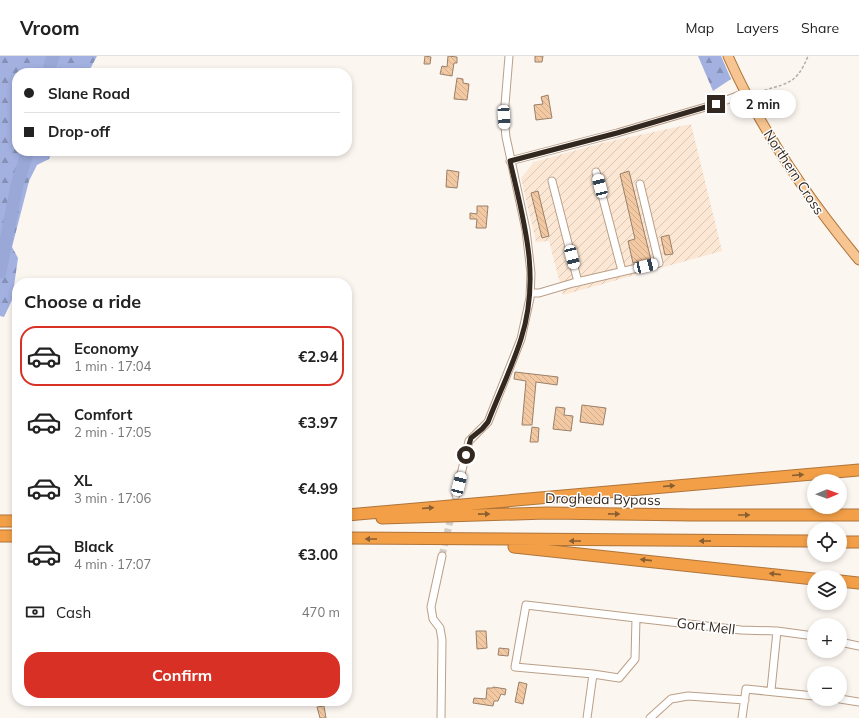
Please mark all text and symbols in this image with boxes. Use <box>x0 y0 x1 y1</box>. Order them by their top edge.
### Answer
text: Vroom <box>20 16 80 40</box>
text: Map <box>685 19 714 37</box>
text: Layers <box>736 19 779 37</box>
text: Share <box>801 19 839 37</box>
text: Slane Road <box>48 84 130 103</box>
callout: 2 min <box>730 90 796 118</box>
route end <box>707 95 725 113</box>
text: 2 min <box>746 96 780 112</box>
car <box>497 105 511 129</box>
text: Drop-off <box>48 122 110 141</box>
street label: Northern Cross <box>760 126 828 218</box>
car <box>591 173 609 199</box>
car <box>563 244 581 270</box>
car <box>633 257 659 275</box>
text: Choose a ride <box>24 290 141 313</box>
icon: car <box>26 338 62 374</box>
text: Economy <box>74 339 139 358</box>
text: €2.94 <box>298 347 338 366</box>
text: 1 min · 17:04 <box>74 358 151 374</box>
icon: car <box>26 404 62 440</box>
text: Comfort <box>74 405 132 424</box>
text: €3.97 <box>298 413 338 432</box>
text: 2 min · 17:05 <box>74 424 151 440</box>
route start <box>457 446 475 464</box>
icon: car <box>26 470 62 506</box>
text: XL <box>74 471 92 490</box>
car <box>450 471 468 497</box>
one-way arrow <box>792 472 804 479</box>
north arrow <box>807 474 847 514</box>
map controls <box>807 474 847 706</box>
text: €4.99 <box>298 479 338 498</box>
one-way arrow <box>663 483 675 490</box>
street label: Drogheda Bypass <box>545 489 661 509</box>
text: 3 min · 17:06 <box>74 490 151 506</box>
one-way arrow <box>422 504 434 511</box>
one-way arrow <box>478 511 491 517</box>
one-way arrow <box>608 511 621 517</box>
one-way arrow <box>738 512 751 518</box>
button: locate <box>807 522 847 562</box>
icon: car <box>26 536 62 572</box>
one-way arrow <box>364 536 377 542</box>
text: Black <box>74 537 113 556</box>
one-way arrow <box>568 538 581 544</box>
one-way arrow <box>698 538 711 544</box>
text: €3.00 <box>298 545 338 564</box>
text: 4 min · 17:07 <box>74 556 151 572</box>
one-way arrow <box>640 557 652 563</box>
button: layers <box>807 570 847 610</box>
one-way arrow <box>769 571 781 578</box>
icon: cash <box>24 601 46 623</box>
text: Cash <box>56 603 91 622</box>
text: 470 m <box>302 604 340 620</box>
street label: Gort Mell <box>676 614 736 638</box>
button: + <box>807 618 847 658</box>
button: Confirm <box>24 652 340 698</box>
button: − <box>807 666 847 706</box>

